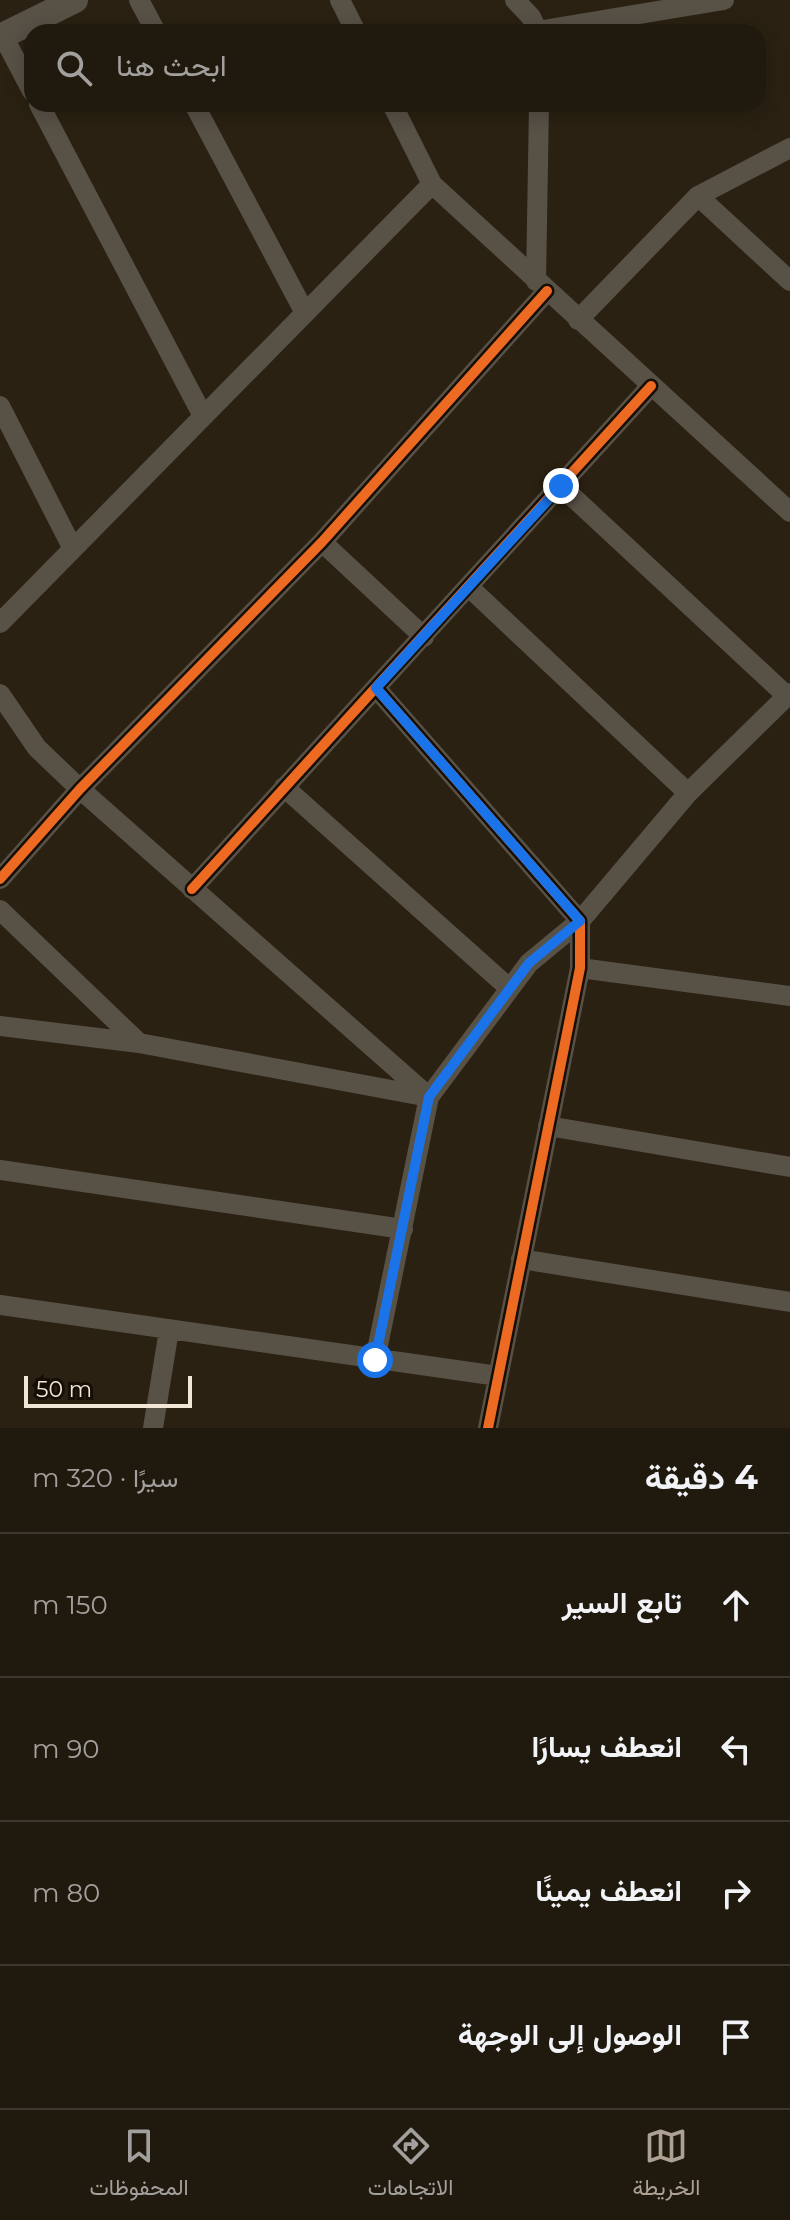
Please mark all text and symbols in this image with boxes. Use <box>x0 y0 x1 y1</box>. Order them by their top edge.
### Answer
search box <box>24 24 766 112</box>
icon: search <box>52 46 96 90</box>
text: ابحث هنا <box>116 47 227 84</box>
route end <box>543 468 579 504</box>
route start <box>357 1342 393 1378</box>
scale bar <box>24 1372 192 1408</box>
text: 50 m <box>36 1376 92 1403</box>
text: 4 دقيقة <box>645 1456 758 1498</box>
text: سيرًا · 320 m <box>32 1462 178 1494</box>
icon: ahead <box>714 1583 758 1627</box>
text: تابع السير <box>562 1584 682 1621</box>
text: 150 m <box>32 1589 108 1621</box>
icon: left <box>714 1727 758 1771</box>
text: انعطف يسارًا <box>532 1728 682 1765</box>
text: 90 m <box>32 1733 99 1765</box>
icon: right <box>714 1871 758 1915</box>
text: انعطف يمينًا <box>535 1872 682 1909</box>
text: 80 m <box>32 1877 100 1909</box>
icon: arrive <box>714 2015 758 2059</box>
text: الوصول إلى الوجهة <box>458 2016 682 2053</box>
tab: المحفوظات <box>90 2124 189 2207</box>
tab: الاتجاهات <box>368 2124 453 2207</box>
tab: الخريطة <box>632 2124 700 2207</box>

